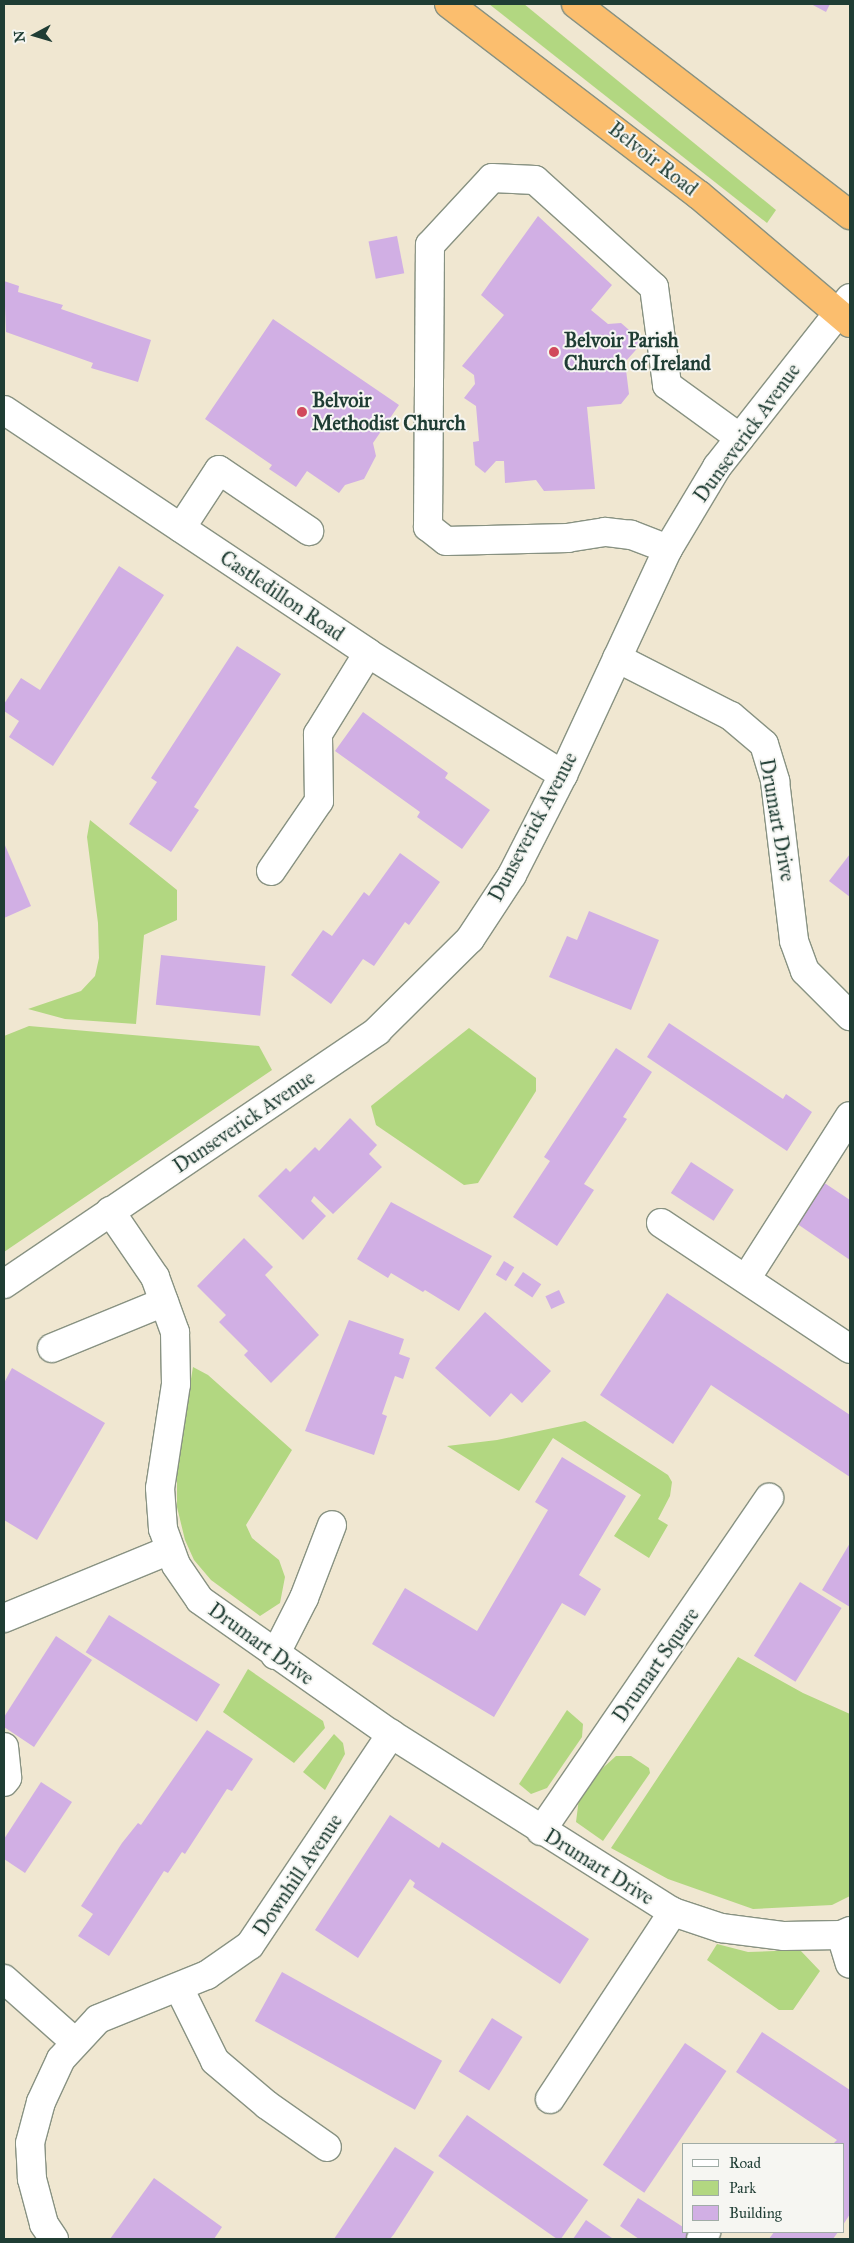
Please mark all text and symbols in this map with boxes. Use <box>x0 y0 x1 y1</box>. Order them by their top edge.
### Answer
north arrow <box>10 10 60 60</box>
text: N <box>11 30 29 43</box>
street label: Belvoir Road <box>604 117 702 201</box>
place label: Belvoir Parish Church of Ireland <box>564 329 711 376</box>
marker: Belvoir Parish Church of Ireland <box>548 346 560 358</box>
street label: Dunseverick Avenue <box>689 359 805 507</box>
place label: Belvoir Methodist Church <box>312 389 466 436</box>
marker: Belvoir Methodist Church <box>296 406 308 418</box>
street label: Castledillon Road <box>215 546 349 646</box>
street label: Dunseverick Avenue <box>484 748 582 906</box>
street label: Drumart Drive <box>754 757 800 883</box>
street label: Dunseverick Avenue <box>169 1066 319 1178</box>
street label: Drumart Drive <box>204 1598 318 1690</box>
street label: Drumart Square <box>608 1603 704 1727</box>
street label: Downhill Avenue <box>248 1810 348 1940</box>
street label: Drumart Drive <box>540 1824 658 1910</box>
legend <box>682 2143 844 2233</box>
text: Road <box>729 2154 761 2172</box>
text: Park <box>729 2179 756 2197</box>
text: Building <box>729 2204 782 2222</box>

